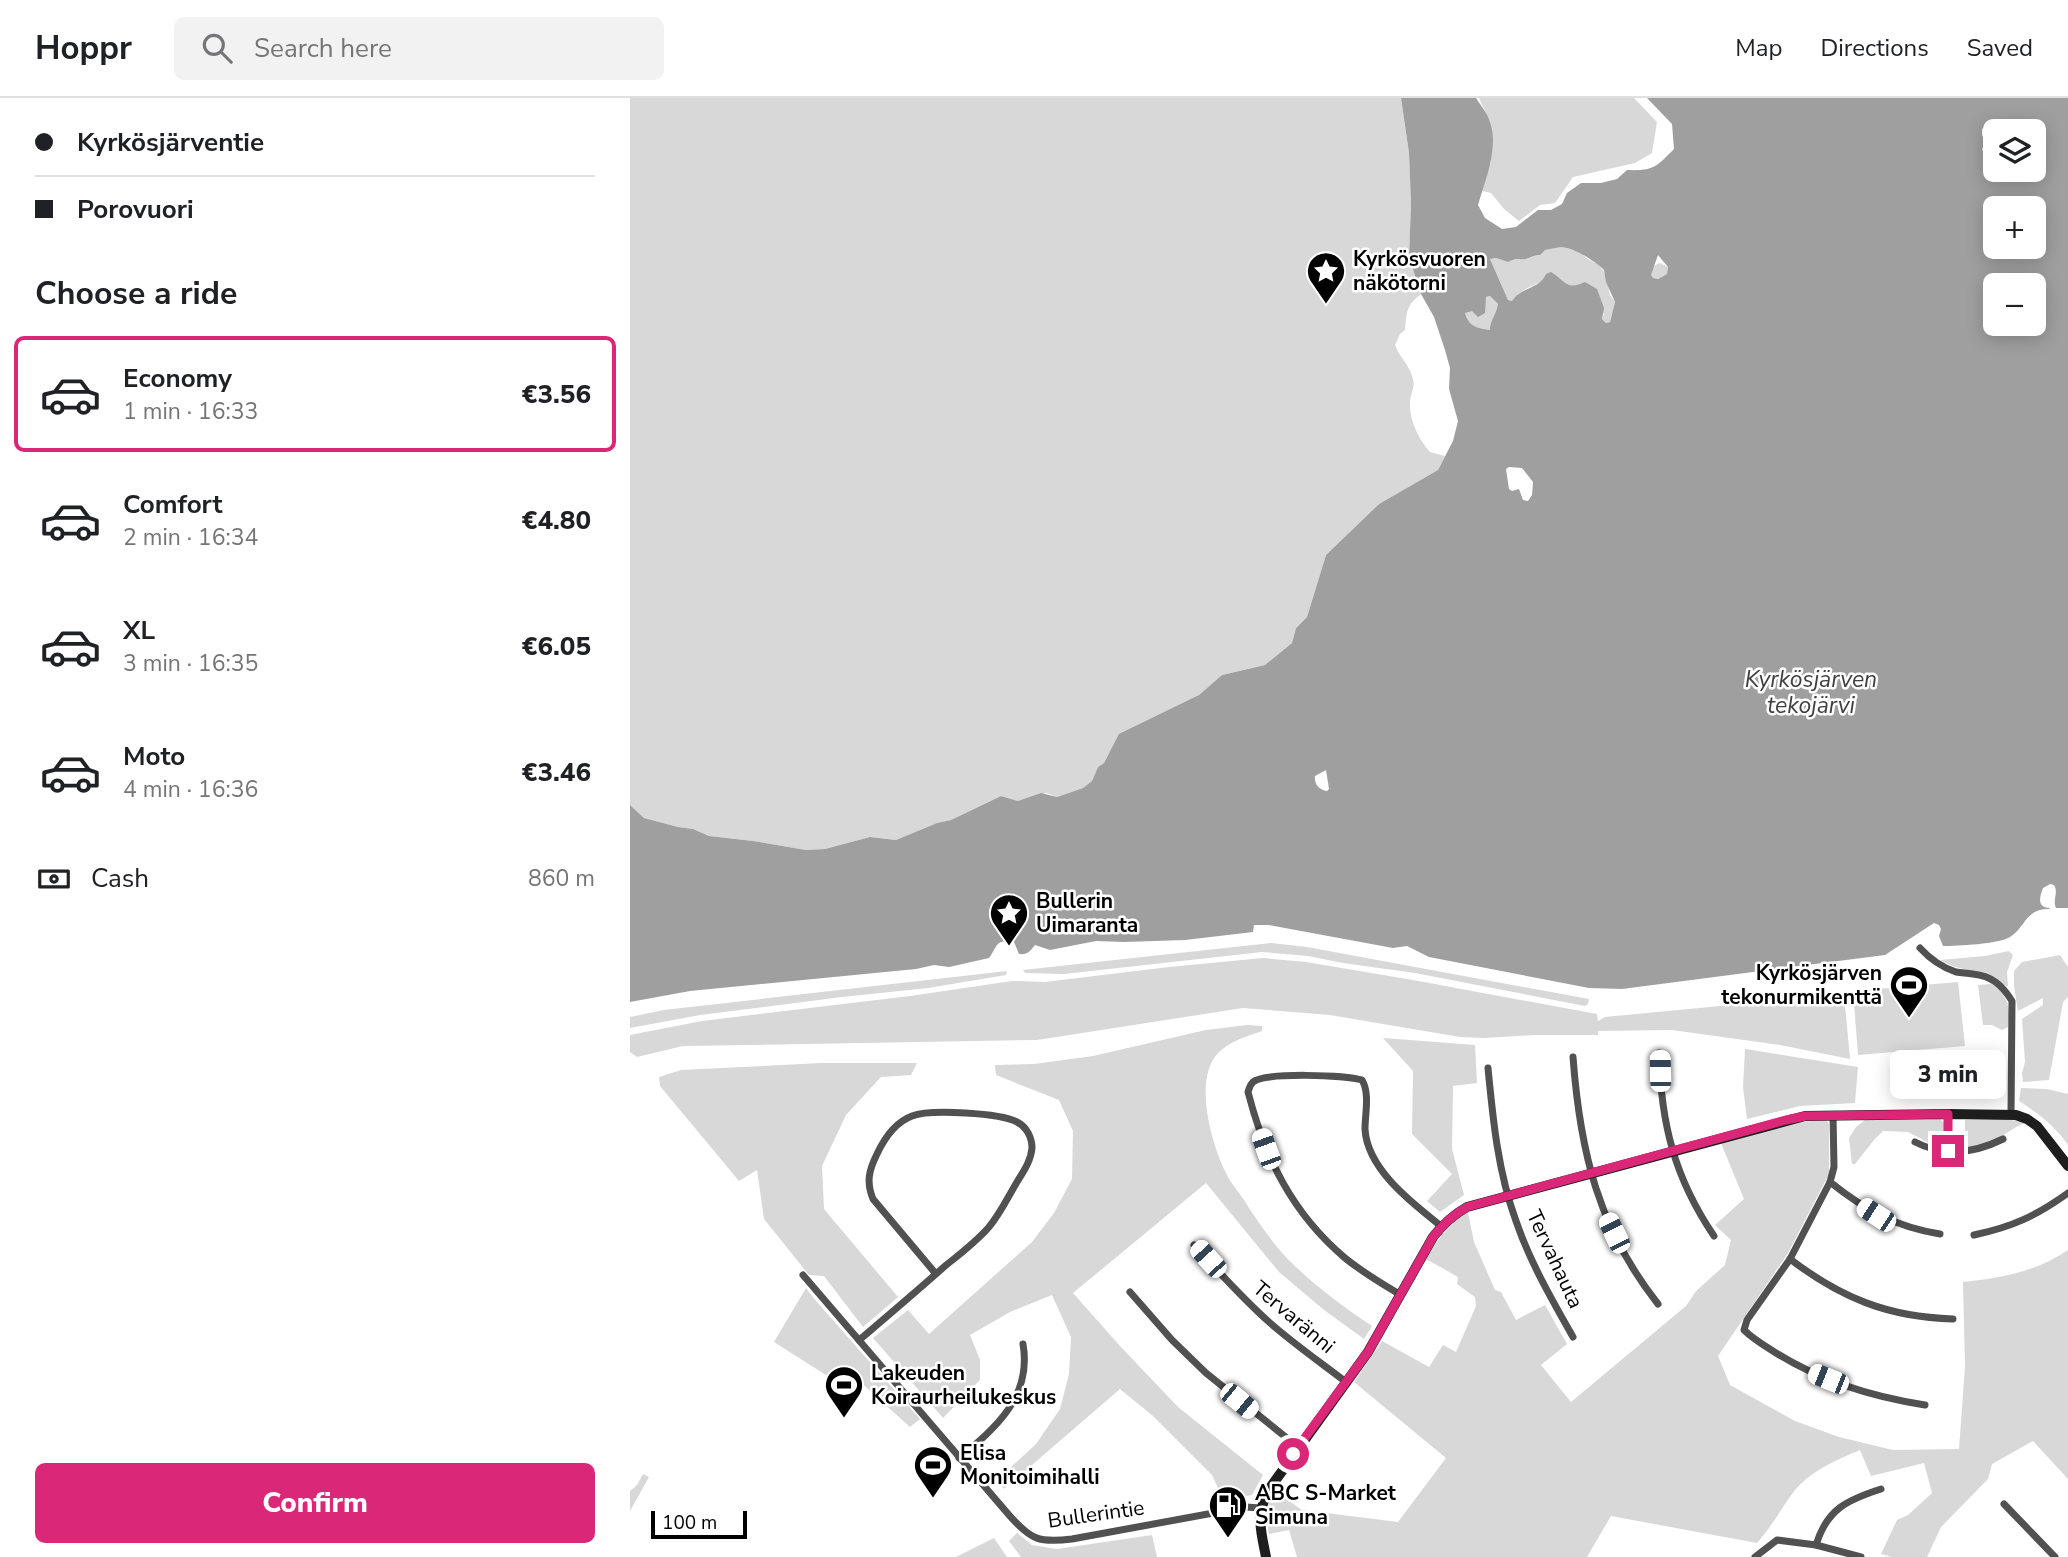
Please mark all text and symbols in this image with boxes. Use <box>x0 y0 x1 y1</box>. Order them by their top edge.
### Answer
search box <box>174 17 664 80</box>
text: Hoppr <box>35 26 132 71</box>
icon: search <box>198 29 236 67</box>
text: Search here <box>254 31 392 66</box>
text: Map <box>1735 32 1782 64</box>
text: Directions <box>1820 32 1929 64</box>
text: Saved <box>1967 32 2033 64</box>
map controls <box>1983 119 2046 336</box>
button: layers <box>1983 119 2046 182</box>
text: Kyrkösjärventie <box>77 125 264 160</box>
text: Porovuori <box>77 192 194 227</box>
button: + <box>1983 196 2046 259</box>
place label: Kyrkösvuoren näkötorni <box>1353 245 1486 297</box>
place icon: Kyrkösvuoren näkötorni <box>1305 250 1347 305</box>
text: Choose a ride <box>35 272 237 315</box>
button: − <box>1983 273 2046 336</box>
text: Economy <box>123 361 232 396</box>
icon: car <box>39 363 102 426</box>
text: €3.56 <box>522 377 591 412</box>
text: 1 min · 16:33 <box>123 396 258 427</box>
text: Comfort <box>123 487 223 522</box>
icon: car <box>39 489 102 552</box>
text: €4.80 <box>522 503 591 538</box>
text: 2 min · 16:34 <box>123 522 258 553</box>
text: XL <box>123 613 155 648</box>
icon: car <box>39 615 102 678</box>
text: €6.05 <box>522 629 591 664</box>
text: 3 min · 16:35 <box>123 648 258 679</box>
water label: Kyrkösjärven tekojärvi <box>1745 664 1877 721</box>
text: Moto <box>123 739 185 774</box>
icon: car <box>39 741 102 804</box>
text: €3.46 <box>522 755 591 790</box>
text: 4 min · 16:36 <box>123 774 258 805</box>
icon: cash <box>35 860 73 898</box>
text: Cash <box>91 861 149 896</box>
text: 860 m <box>528 863 595 894</box>
place label: Bullerin Uimaranta <box>1036 887 1138 939</box>
place icon: Bullerin Uimaranta <box>988 892 1030 947</box>
place label: Kyrkösjärven tekonurmikenttä <box>1721 959 1882 1011</box>
sports icon: Kyrkösjärven tekonurmikenttä <box>1888 964 1930 1019</box>
callout: 3 min <box>1890 1049 2006 1098</box>
car <box>1650 1050 1671 1092</box>
text: 3 min <box>1918 1059 1978 1090</box>
car <box>1249 1126 1284 1172</box>
route end <box>1932 1135 1964 1167</box>
car <box>1853 1195 1900 1235</box>
street label: Tervahauta <box>1520 1205 1590 1313</box>
car <box>1596 1210 1633 1256</box>
car <box>1187 1236 1230 1282</box>
street label: Tervaränni <box>1247 1274 1341 1360</box>
place label: Lakeuden Koiraurheilukeskus <box>871 1359 1056 1411</box>
car <box>1805 1361 1852 1397</box>
sports icon: Lakeuden Koiraurheilukeskus <box>823 1364 865 1419</box>
car <box>1217 1380 1262 1422</box>
route start <box>1277 1438 1309 1470</box>
place label: Elisa Monitoimihalli <box>960 1439 1100 1491</box>
sports icon: Elisa Monitoimihalli <box>912 1444 954 1499</box>
button: Confirm <box>35 1463 595 1543</box>
place label: ABC S-Market Simuna <box>1255 1479 1397 1531</box>
fuel station icon: ABC S-Market Simuna <box>1207 1484 1249 1539</box>
street label: Bullerintie <box>1046 1493 1146 1535</box>
scale bar <box>651 1508 747 1540</box>
text: 100 m <box>662 1510 717 1536</box>

